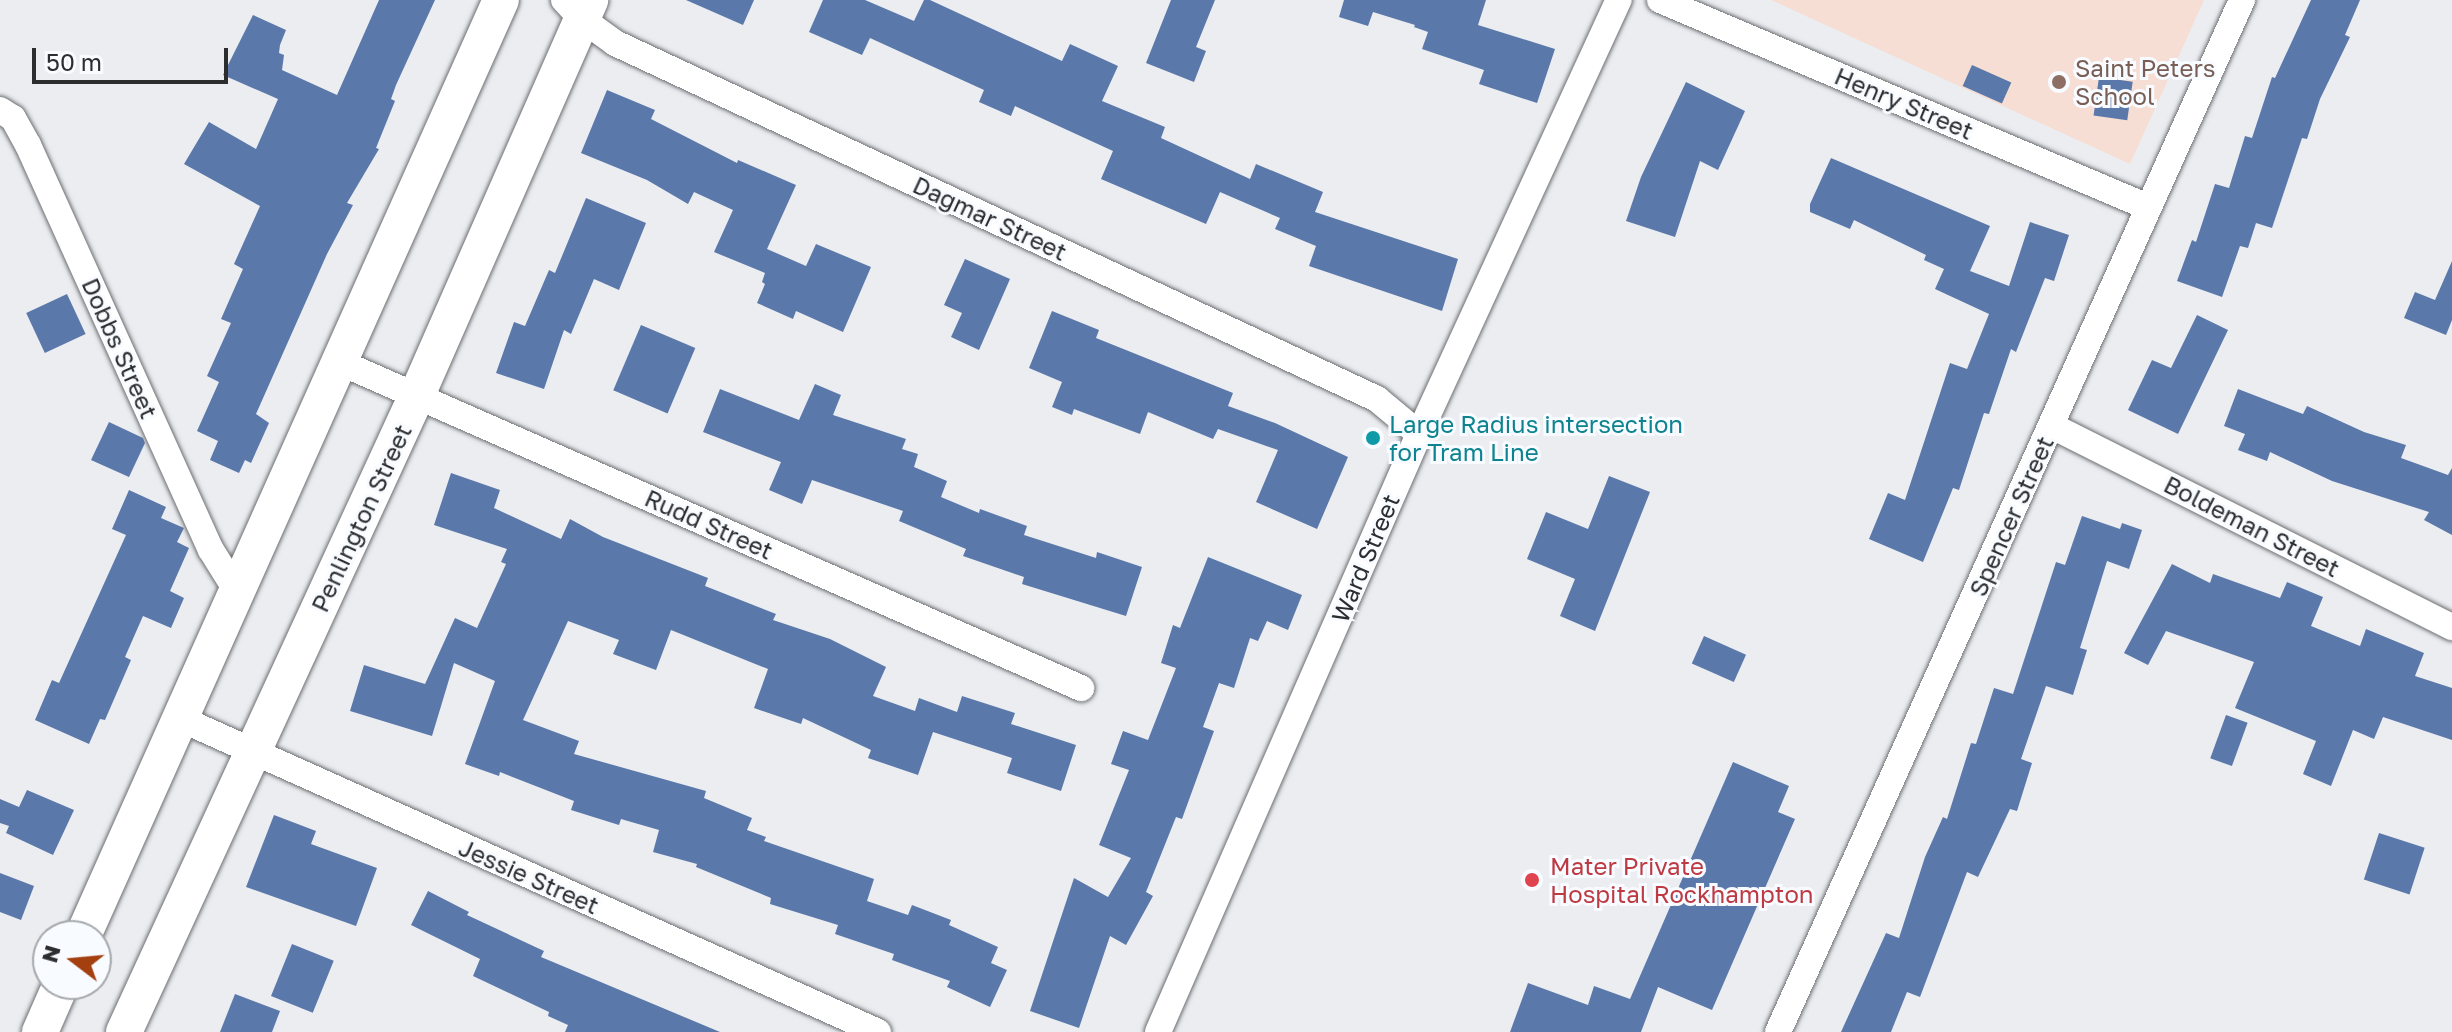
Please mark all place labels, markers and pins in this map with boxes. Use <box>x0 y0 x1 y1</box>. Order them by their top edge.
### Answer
place label: Saint Peters School <box>2075 54 2215 110</box>
marker: Saint Peters School <box>2050 73 2068 91</box>
place label: Large Radius intersection for Tram Line <box>1389 410 1683 466</box>
marker: Large Radius intersection for Tram Line <box>1364 429 1382 447</box>
place label: Mater Private Hospital Rockhampton <box>1550 852 1814 908</box>
marker: Mater Private Hospital Rockhampton <box>1521 869 1543 891</box>

